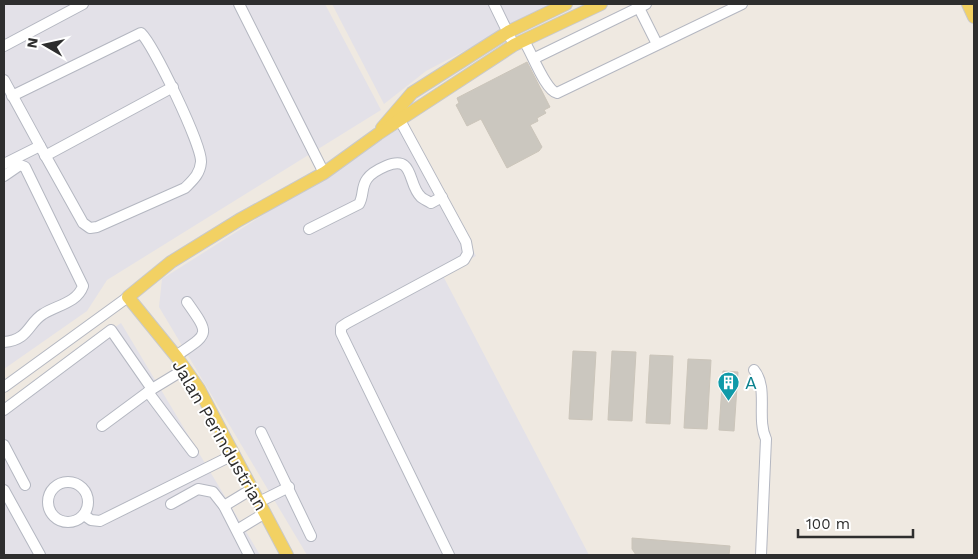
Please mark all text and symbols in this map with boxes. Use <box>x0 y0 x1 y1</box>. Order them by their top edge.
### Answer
north arrow <box>20 20 70 70</box>
text: N <box>23 37 41 49</box>
street label: Jalan Perindustrian <box>168 356 272 514</box>
building icon: A <box>717 370 741 401</box>
place label: A <box>745 372 757 393</box>
scale bar <box>798 506 913 538</box>
text: 100 m <box>806 515 850 533</box>

